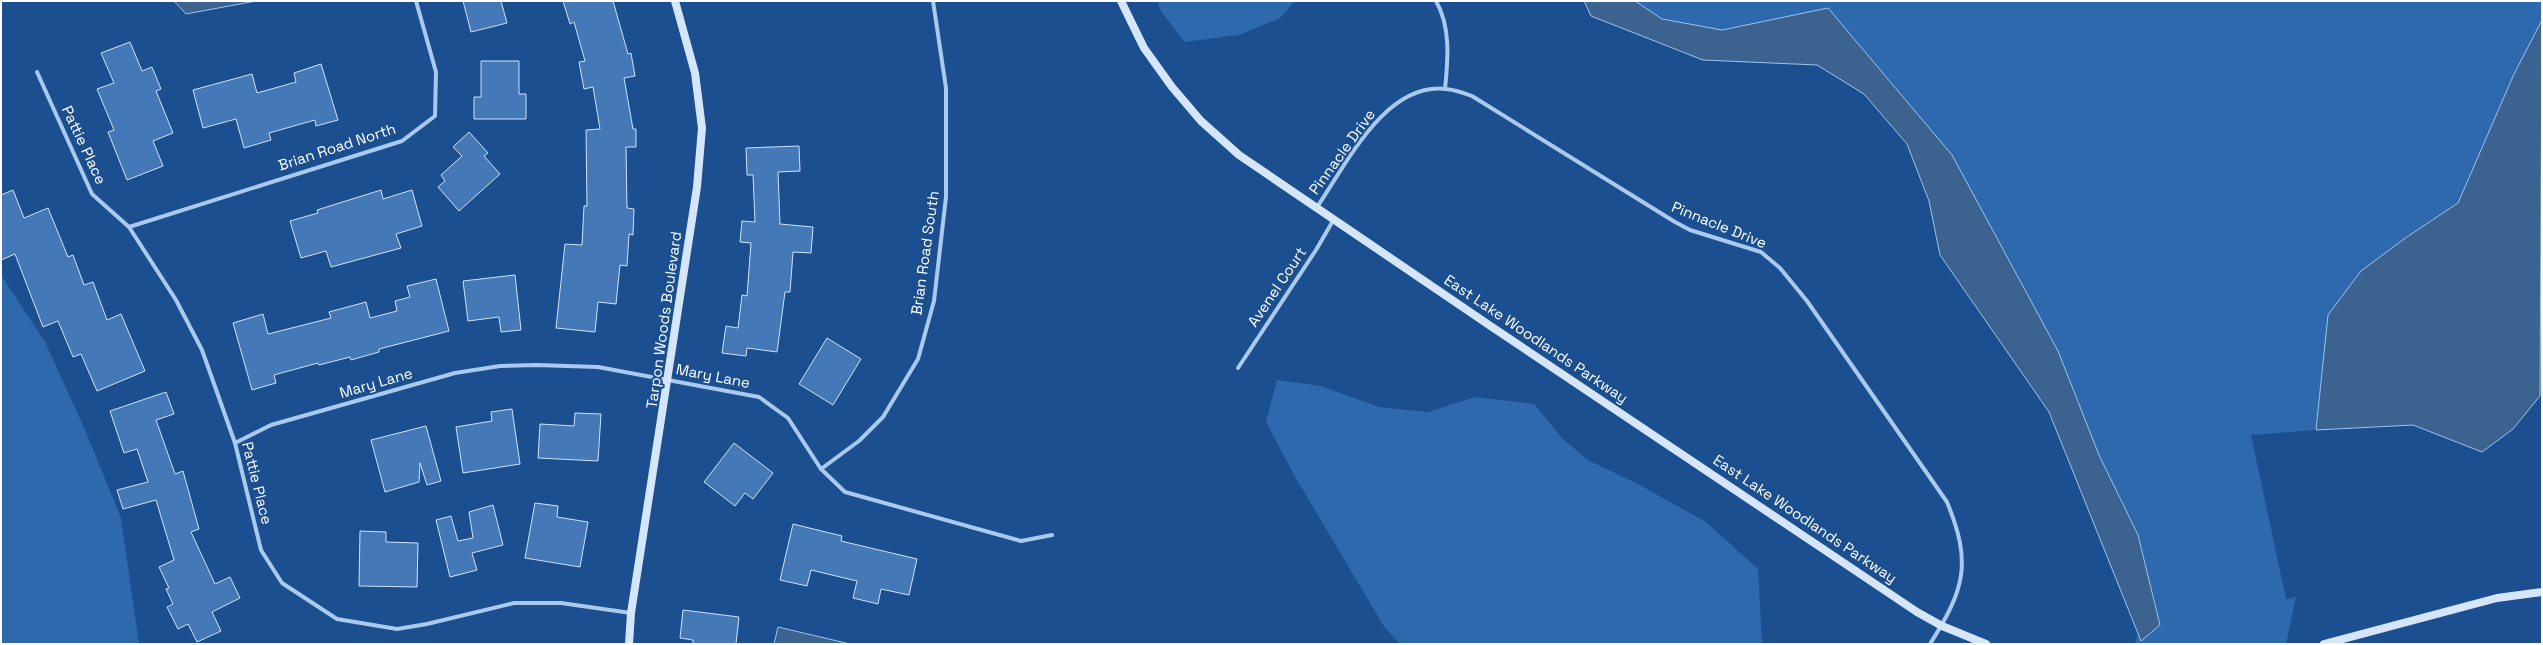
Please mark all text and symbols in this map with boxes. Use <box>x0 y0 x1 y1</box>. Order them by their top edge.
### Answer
street label: Pattie Place <box>58 102 111 187</box>
street label: Pinnacle Drive <box>1304 105 1379 198</box>
street label: Brian Road North <box>276 119 398 174</box>
street label: Brian Road South <box>906 190 943 316</box>
street label: Pinnacle Drive <box>1669 197 1770 252</box>
street label: Tarpon Woods Boulevard <box>642 230 685 410</box>
street label: Avenel Court <box>1243 243 1310 330</box>
street label: East Lake Woodlands Parkway <box>1441 270 1632 407</box>
street label: Mary Lane <box>674 359 752 392</box>
street label: Mary Lane <box>337 363 415 402</box>
street label: Pattie Place <box>238 440 277 526</box>
street label: East Lake Woodlands Parkway <box>1710 450 1901 587</box>

